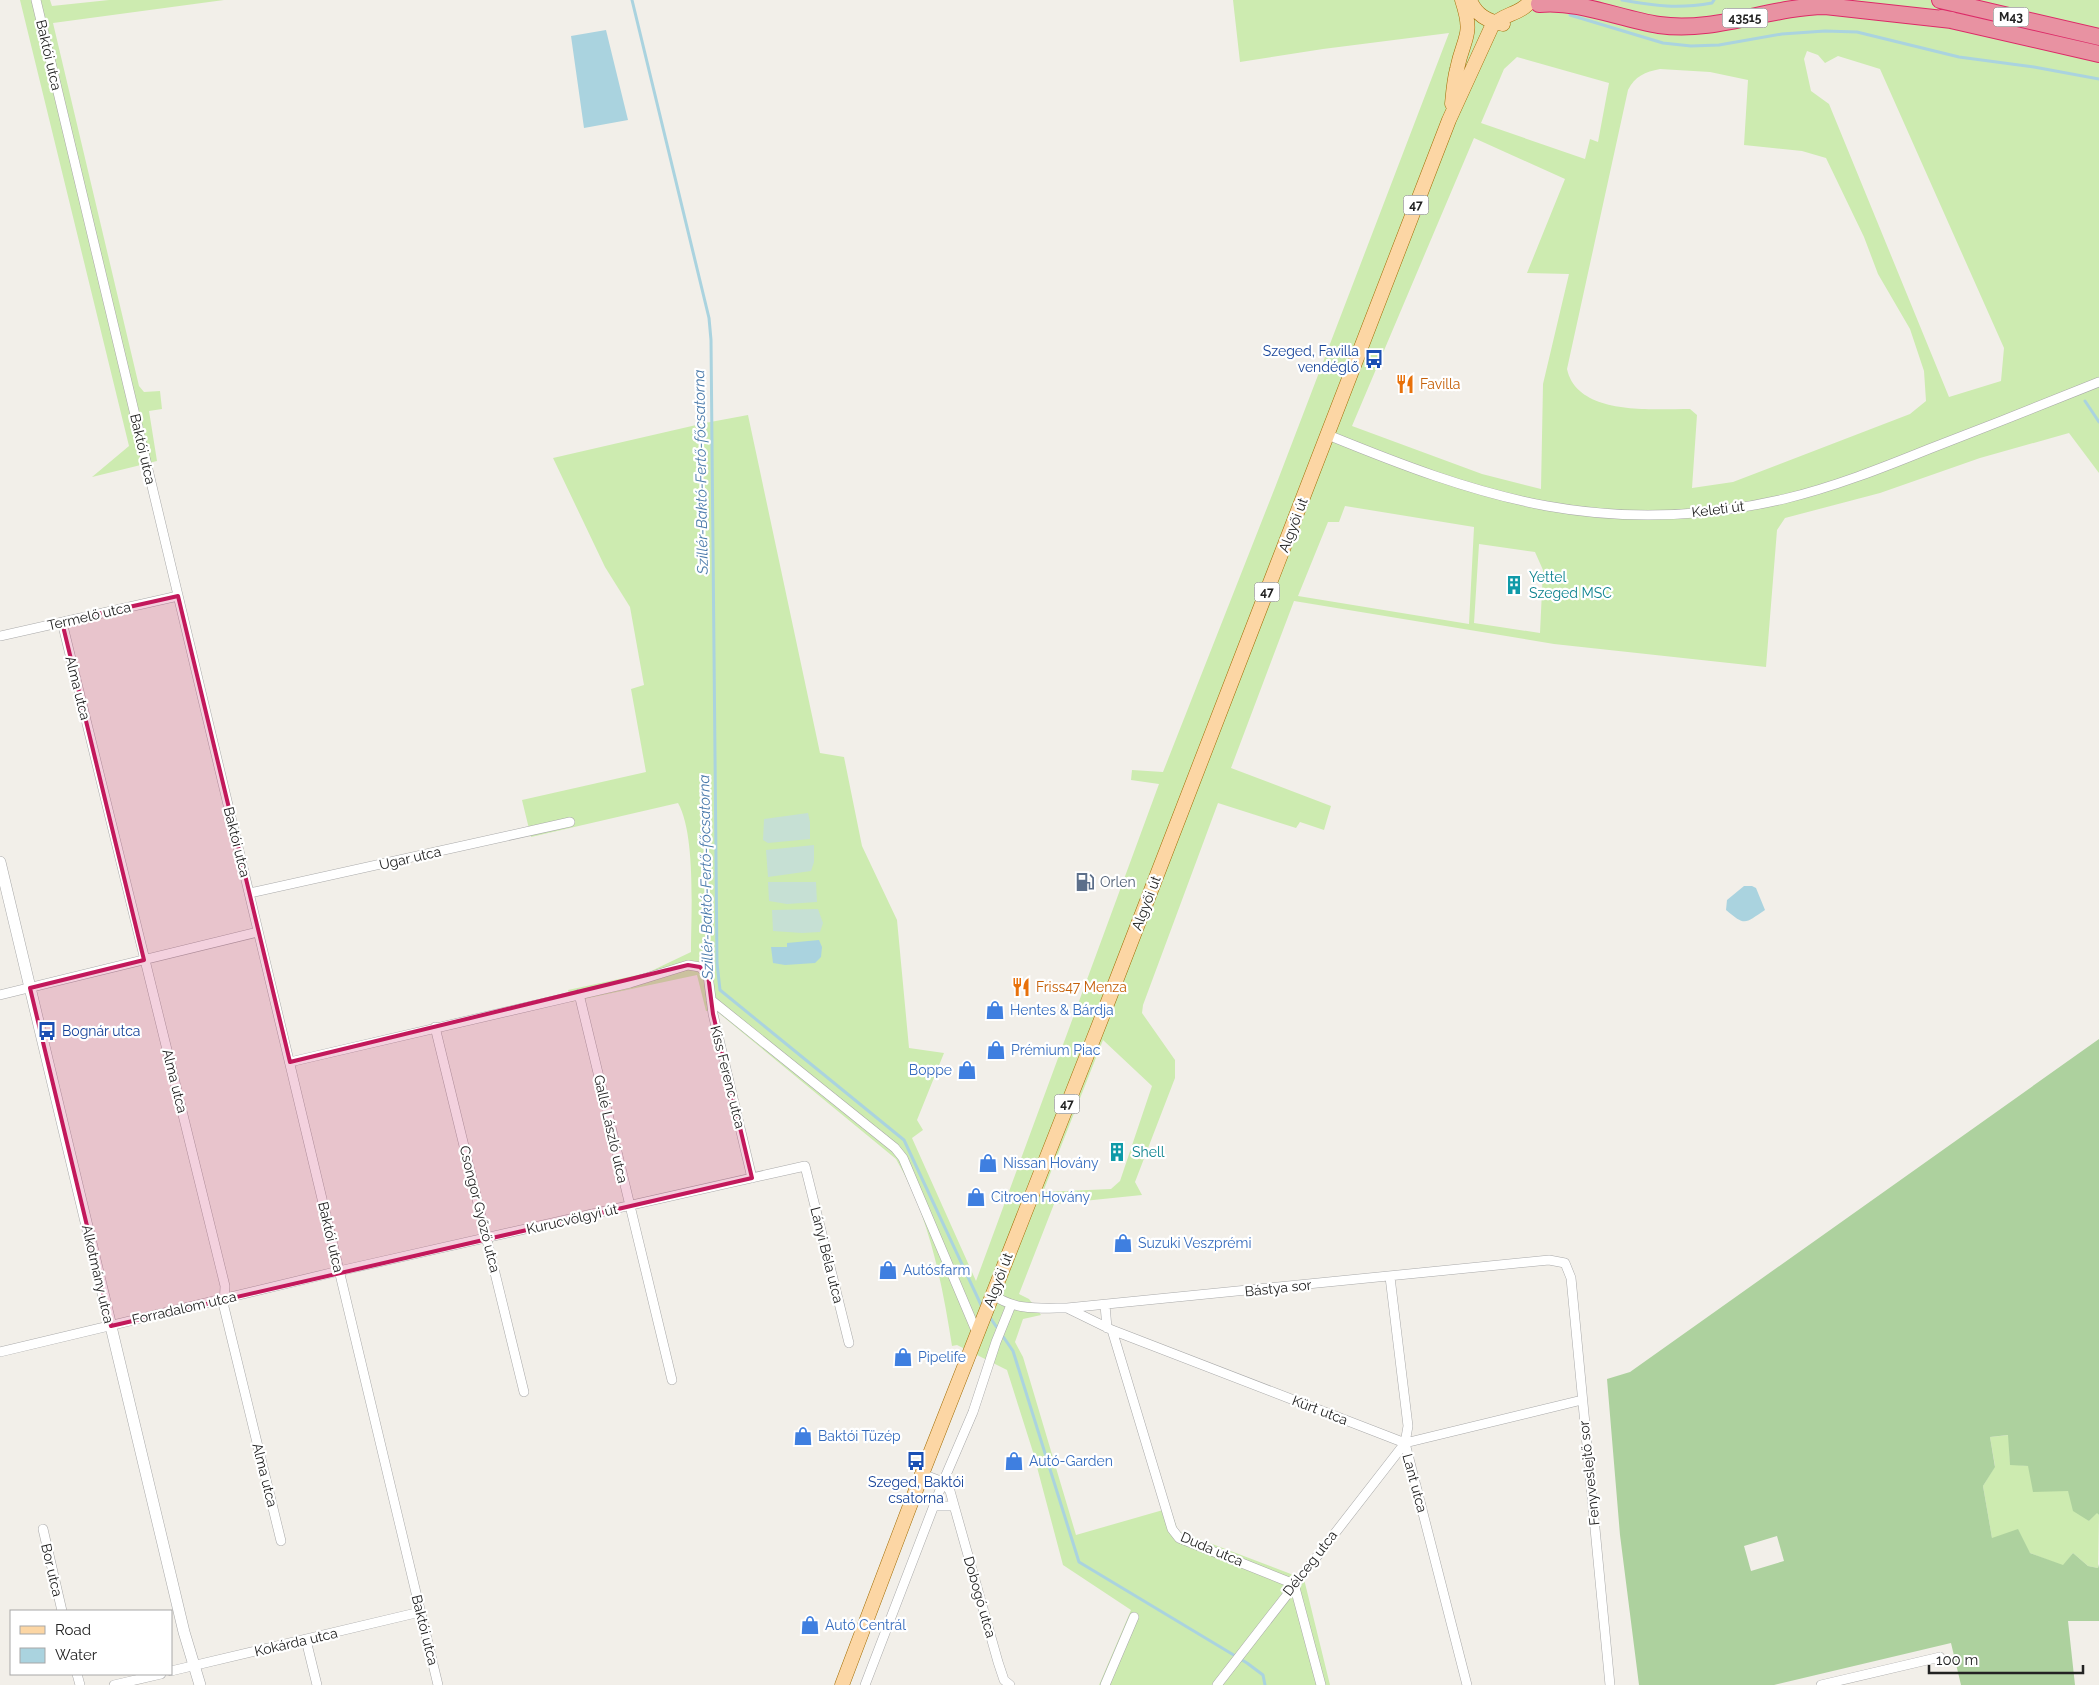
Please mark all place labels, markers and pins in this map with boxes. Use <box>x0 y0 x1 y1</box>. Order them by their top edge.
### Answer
place label: Szeged, Favilla vendéglő <box>1263 343 1359 375</box>
bus stop icon: Szeged, Favilla vendéglő <box>1363 348 1385 370</box>
restaurant icon: Favilla <box>1394 373 1416 395</box>
place label: Favilla <box>1420 376 1461 392</box>
place label: Yettel Szeged MSC <box>1529 569 1612 601</box>
building icon: Yettel Szeged MSC <box>1503 574 1525 596</box>
fuel station icon: Orlen <box>1074 871 1096 893</box>
place label: Orlen <box>1100 874 1136 890</box>
restaurant icon: Friss47 Menza <box>1010 976 1032 998</box>
place label: Friss47 Menza <box>1036 979 1127 995</box>
shop icon: Hentes & Bárdja <box>984 999 1006 1021</box>
place label: Hentes & Bárdja <box>1010 1002 1114 1018</box>
bus stop icon: Bognár utca <box>36 1020 58 1042</box>
place label: Bognár utca <box>62 1023 140 1039</box>
shop icon: Prémium Piac <box>985 1039 1007 1061</box>
place label: Prémium Piac <box>1011 1042 1101 1058</box>
shop icon: Boppe <box>956 1059 978 1081</box>
place label: Boppe <box>909 1062 952 1078</box>
building icon: Shell <box>1106 1141 1128 1163</box>
place label: Shell <box>1132 1144 1165 1160</box>
shop icon: Nissan Hovány <box>977 1152 999 1174</box>
place label: Nissan Hovány <box>1003 1155 1099 1171</box>
shop icon: Citroen Hovány <box>965 1186 987 1208</box>
place label: Citroen Hovány <box>991 1189 1091 1205</box>
shop icon: Suzuki Veszprémi <box>1112 1232 1134 1254</box>
place label: Suzuki Veszprémi <box>1138 1235 1251 1251</box>
shop icon: Autósfarm <box>877 1259 899 1281</box>
place label: Autósfarm <box>903 1262 970 1278</box>
shop icon: Pipelife <box>892 1346 914 1368</box>
place label: Pipelife <box>918 1349 966 1365</box>
shop icon: Baktói Tüzép <box>792 1425 814 1447</box>
place label: Baktói Tüzép <box>818 1428 901 1444</box>
bus stop icon: Szeged, Baktói csatorna <box>905 1450 927 1472</box>
shop icon: Autó-Garden <box>1003 1450 1025 1472</box>
place label: Autó-Garden <box>1029 1453 1113 1469</box>
place label: Szeged, Baktói csatorna <box>868 1474 964 1506</box>
shop icon: Autó Centrál <box>799 1614 821 1636</box>
place label: Autó Centrál <box>825 1617 906 1633</box>

